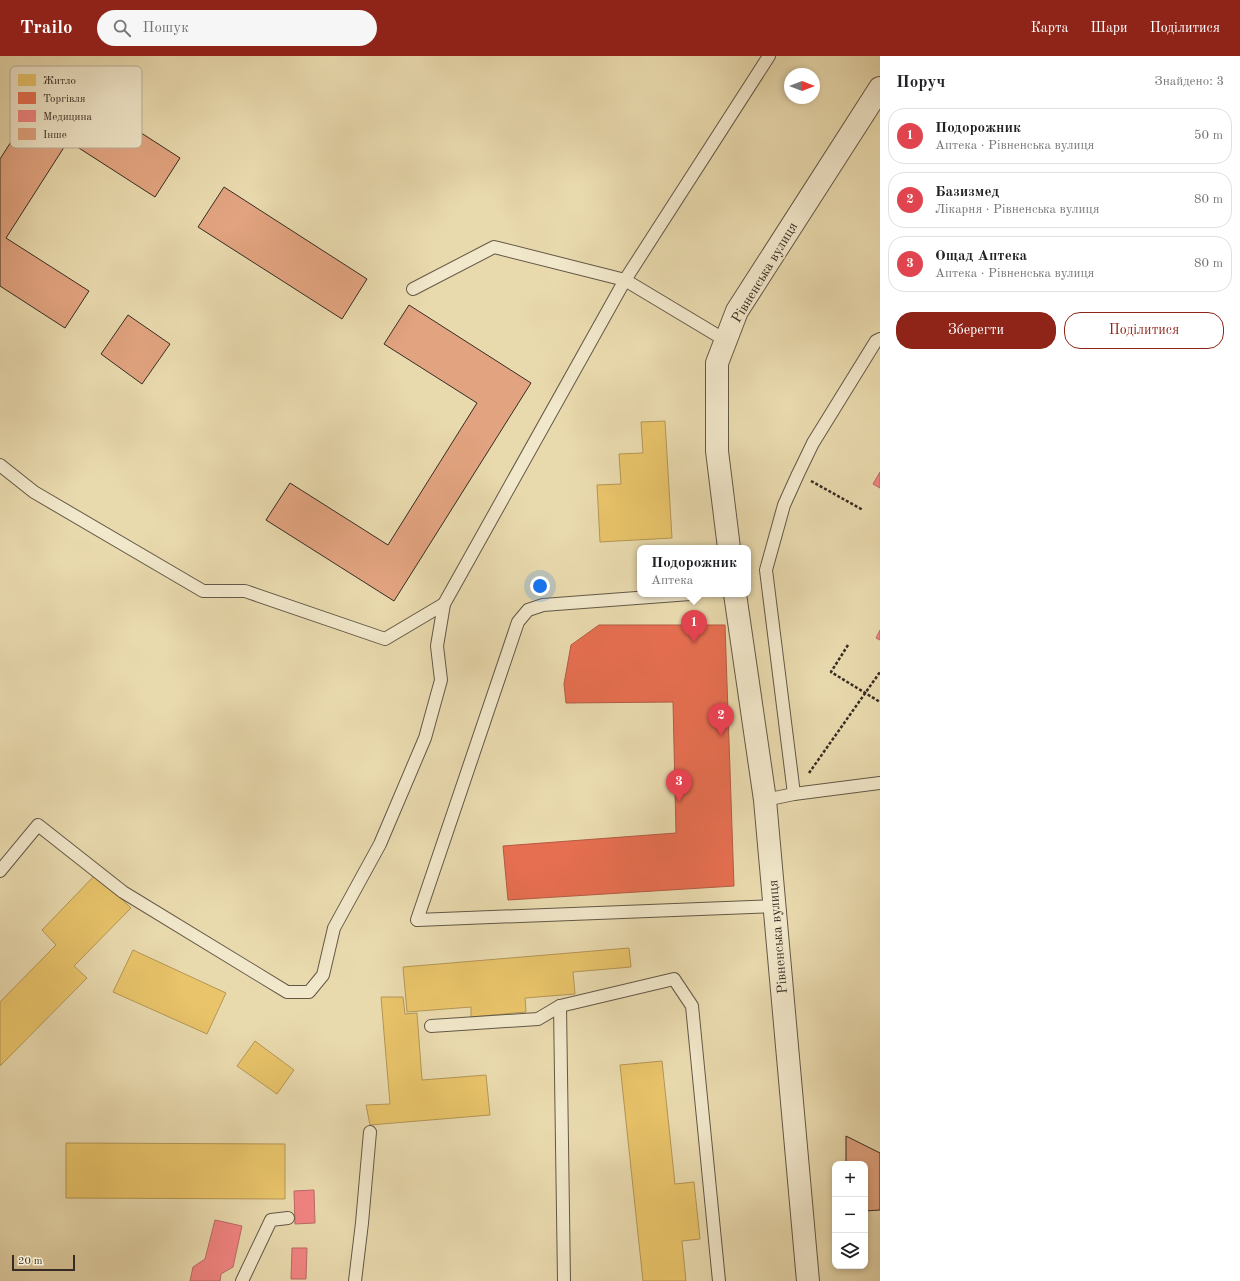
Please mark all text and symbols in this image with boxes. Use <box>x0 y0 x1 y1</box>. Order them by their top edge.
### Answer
search box <box>97 10 377 46</box>
icon: search <box>111 17 133 39</box>
text: Trailo <box>20 19 73 38</box>
text: Пошук <box>143 21 189 36</box>
text: Карта <box>1031 21 1069 35</box>
text: Шари <box>1091 21 1128 35</box>
text: Поділитися <box>1150 21 1220 35</box>
legend <box>10 66 142 148</box>
north arrow <box>784 68 820 104</box>
text: Поруч <box>896 74 945 91</box>
text: Знайдено: 3 <box>1155 75 1224 88</box>
text: Житло <box>43 76 76 87</box>
text: Торгівля <box>43 94 86 105</box>
text: Медицина <box>43 112 93 123</box>
text: Подорожник <box>935 121 1021 136</box>
text: 1 <box>906 129 914 142</box>
text: 50 m <box>1194 129 1223 142</box>
text: Інше <box>43 130 67 141</box>
text: Аптека · Рівненська вулиця <box>935 139 1094 152</box>
text: Базизмед <box>935 185 999 200</box>
text: 2 <box>906 193 914 206</box>
text: 80 m <box>1194 193 1223 206</box>
text: Лікарня · Рівненська вулиця <box>935 203 1099 216</box>
street label: Рівненська вулиця <box>729 220 800 325</box>
text: Ощад Аптека <box>935 249 1027 264</box>
text: 3 <box>906 257 914 270</box>
text: 80 m <box>1194 257 1223 270</box>
text: Аптека · Рівненська вулиця <box>935 267 1094 280</box>
button: Зберегти <box>896 312 1056 349</box>
button: Поділитися <box>1064 312 1224 349</box>
popup <box>637 545 751 597</box>
text: Подорожник <box>651 556 737 571</box>
text: Аптека <box>651 574 693 587</box>
your location <box>530 576 550 596</box>
pin: 1 <box>681 610 707 643</box>
pin: 2 <box>708 703 734 736</box>
pin: 3 <box>666 769 692 802</box>
street label: Рівненська вулиця <box>766 879 790 995</box>
map controls <box>832 1161 868 1269</box>
button: + <box>832 1161 868 1197</box>
button: − <box>832 1197 868 1233</box>
button: layers <box>832 1233 868 1269</box>
scale bar <box>12 1253 75 1272</box>
text: 20 m <box>18 1256 43 1267</box>

